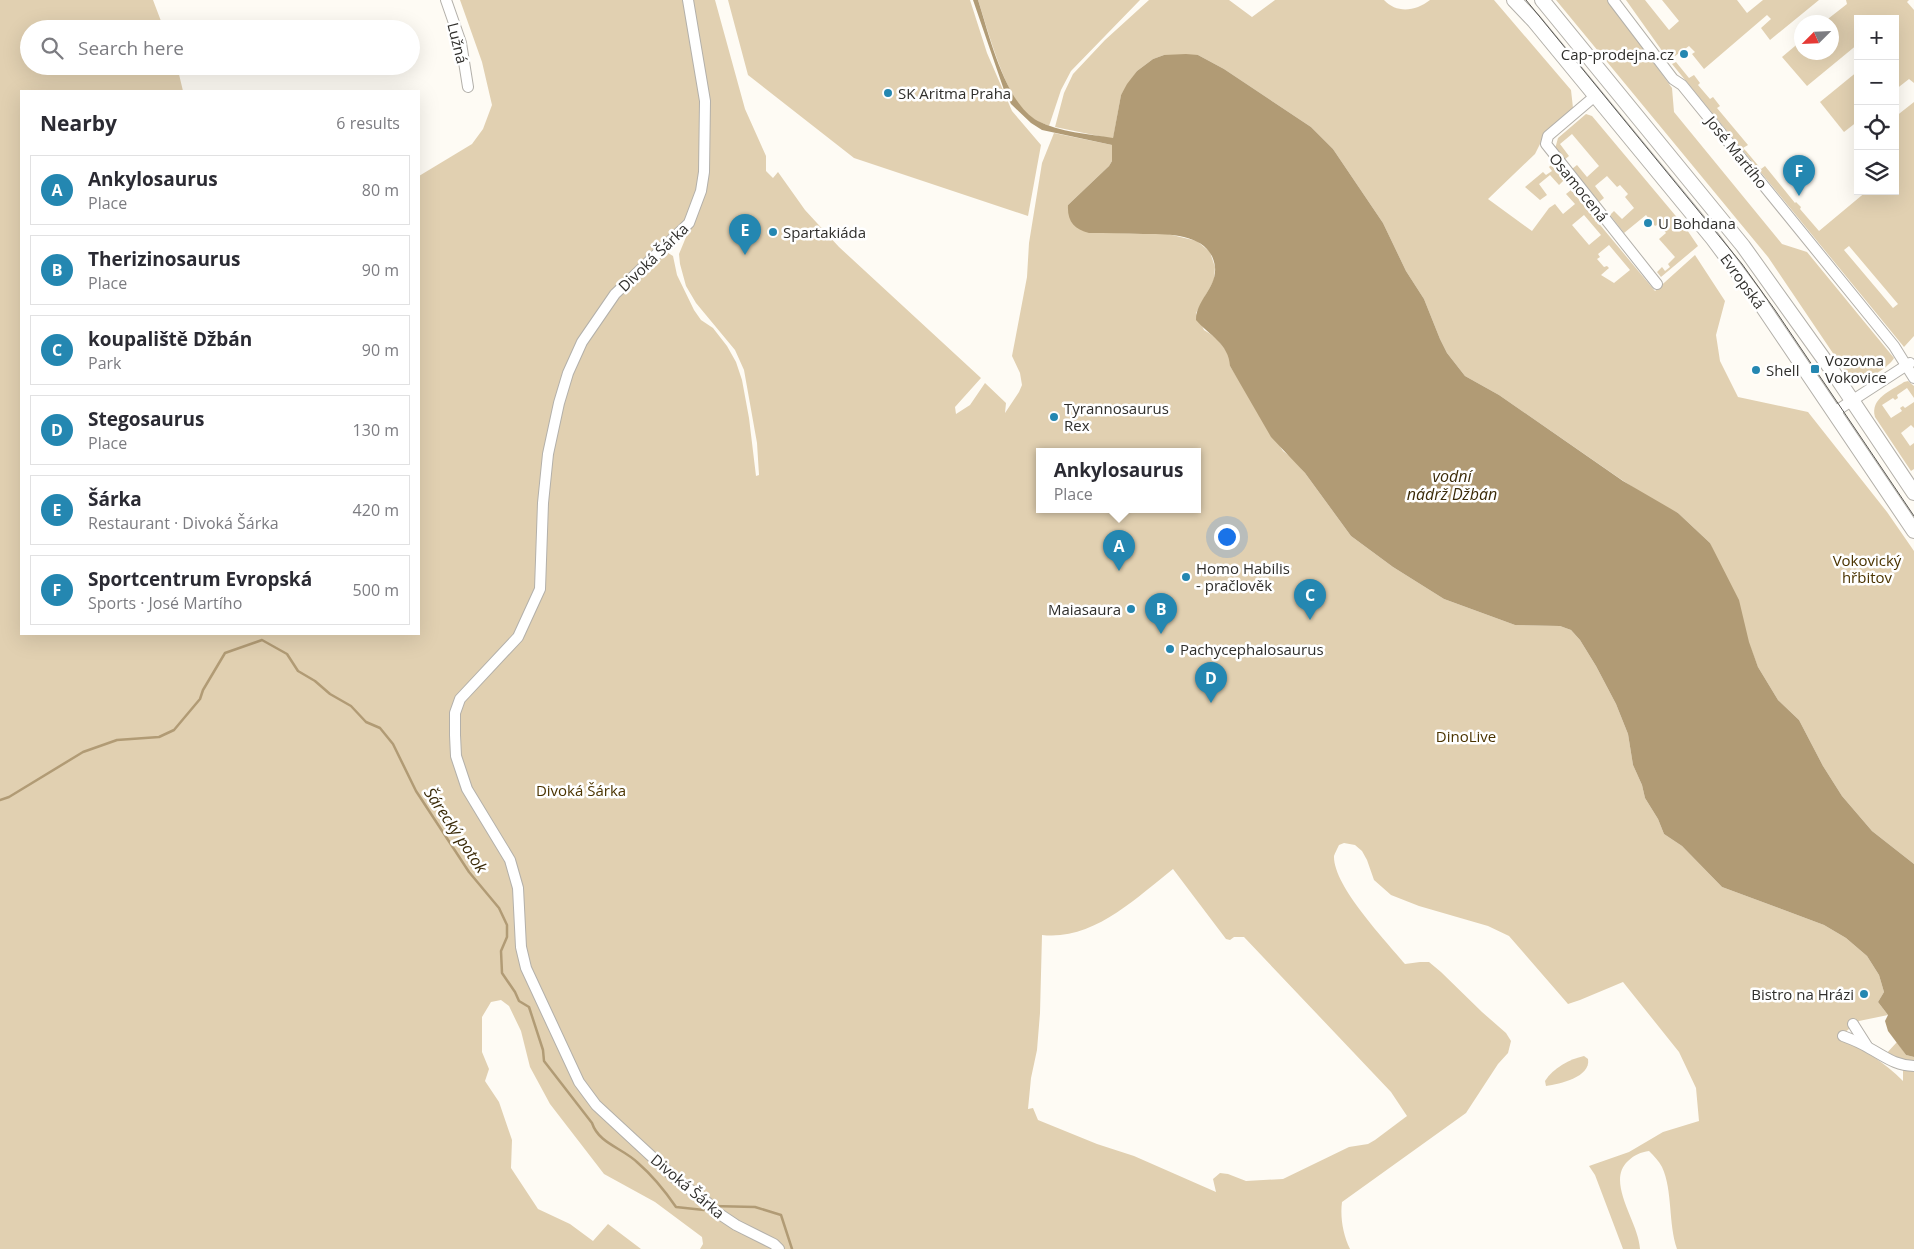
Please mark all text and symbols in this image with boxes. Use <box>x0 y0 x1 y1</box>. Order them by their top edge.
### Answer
north arrow <box>1794 15 1839 60</box>
map controls <box>1854 15 1899 195</box>
button: + <box>1854 15 1899 60</box>
search box <box>20 20 420 75</box>
street label: Lužná <box>443 20 473 66</box>
icon: search <box>38 34 66 62</box>
text: Search here <box>78 35 184 61</box>
place label: Cap-prodejna.cz <box>1561 44 1674 64</box>
marker: Cap-prodejna.cz <box>1678 48 1690 60</box>
button: − <box>1854 60 1899 105</box>
place label: SK Aritma Praha <box>898 83 1011 103</box>
marker: SK Aritma Praha <box>882 87 894 99</box>
button: locate <box>1854 105 1899 150</box>
text: Nearby <box>40 109 117 137</box>
street label: José Martího <box>1700 110 1772 192</box>
text: 6 results <box>336 112 400 134</box>
street label: Osamocená <box>1545 148 1613 226</box>
button: layers <box>1854 150 1899 195</box>
pin: F <box>1783 155 1815 196</box>
text: Ankylosaurus <box>88 166 218 192</box>
text: A <box>51 179 63 201</box>
text: 80 m <box>362 179 399 201</box>
text: Place <box>88 192 127 214</box>
place label: U Bohdana <box>1658 213 1736 233</box>
pin: E <box>729 214 761 255</box>
marker: U Bohdana <box>1642 217 1654 229</box>
street label: Divoká Šárka <box>614 218 692 296</box>
place label: Spartakiáda <box>783 222 866 242</box>
marker: Spartakiáda <box>767 226 779 238</box>
text: Therizinosaurus <box>88 246 240 272</box>
street label: Evropská <box>1716 249 1770 313</box>
text: B <box>52 259 62 281</box>
text: 90 m <box>362 259 399 281</box>
text: Place <box>88 272 127 294</box>
text: koupaliště Džbán <box>88 326 252 352</box>
text: C <box>52 339 62 361</box>
text: 90 m <box>362 339 399 361</box>
place label: Vozovna Vokovice <box>1825 350 1887 387</box>
text: Park <box>88 352 121 374</box>
place label: Shell <box>1766 360 1799 380</box>
marker: Vozovna Vokovice <box>1809 363 1821 375</box>
marker: Shell <box>1750 364 1762 376</box>
place label: Tyrannosaurus Rex <box>1064 398 1169 435</box>
text: Stegosaurus <box>88 406 204 432</box>
marker: Tyrannosaurus Rex <box>1048 411 1060 423</box>
text: D <box>51 419 63 441</box>
text: 130 m <box>353 419 399 441</box>
text: Place <box>88 432 127 454</box>
popup <box>1036 448 1201 513</box>
text: Ankylosaurus <box>1054 457 1183 483</box>
water label: vodní nádrž Džbán <box>1407 465 1497 505</box>
text: Place <box>1054 483 1093 505</box>
text: Šárka <box>88 486 142 512</box>
text: E <box>53 499 61 521</box>
text: 420 m <box>353 499 399 521</box>
text: Restaurant · Divoká Šárka <box>88 512 279 534</box>
your location <box>1214 524 1240 550</box>
pin: A <box>1103 530 1135 571</box>
park label: Vokovický hřbitov <box>1833 550 1902 587</box>
place label: Homo Habilis - pračlověk <box>1196 558 1290 595</box>
text: Sportcentrum Evropská <box>88 566 312 592</box>
marker: Homo Habilis - pračlověk <box>1180 571 1192 583</box>
text: F <box>53 579 61 601</box>
text: 500 m <box>353 579 399 601</box>
pin: C <box>1294 579 1326 620</box>
text: Sports · José Martího <box>88 592 242 614</box>
pin: B <box>1145 593 1177 634</box>
place label: Maiasaura <box>1048 599 1121 619</box>
marker: Maiasaura <box>1125 603 1137 615</box>
place label: Pachycephalosaurus <box>1180 639 1324 659</box>
marker: Pachycephalosaurus <box>1164 643 1176 655</box>
pin: D <box>1195 662 1227 703</box>
park label: DinoLive <box>1436 726 1496 746</box>
park label: Divoká Šárka <box>536 780 626 800</box>
water label: Šárecký potok <box>419 783 493 878</box>
place label: Bistro na Hrázi <box>1751 984 1854 1004</box>
marker: Bistro na Hrázi <box>1858 988 1870 1000</box>
street label: Divoká Šárka <box>647 1149 729 1223</box>

